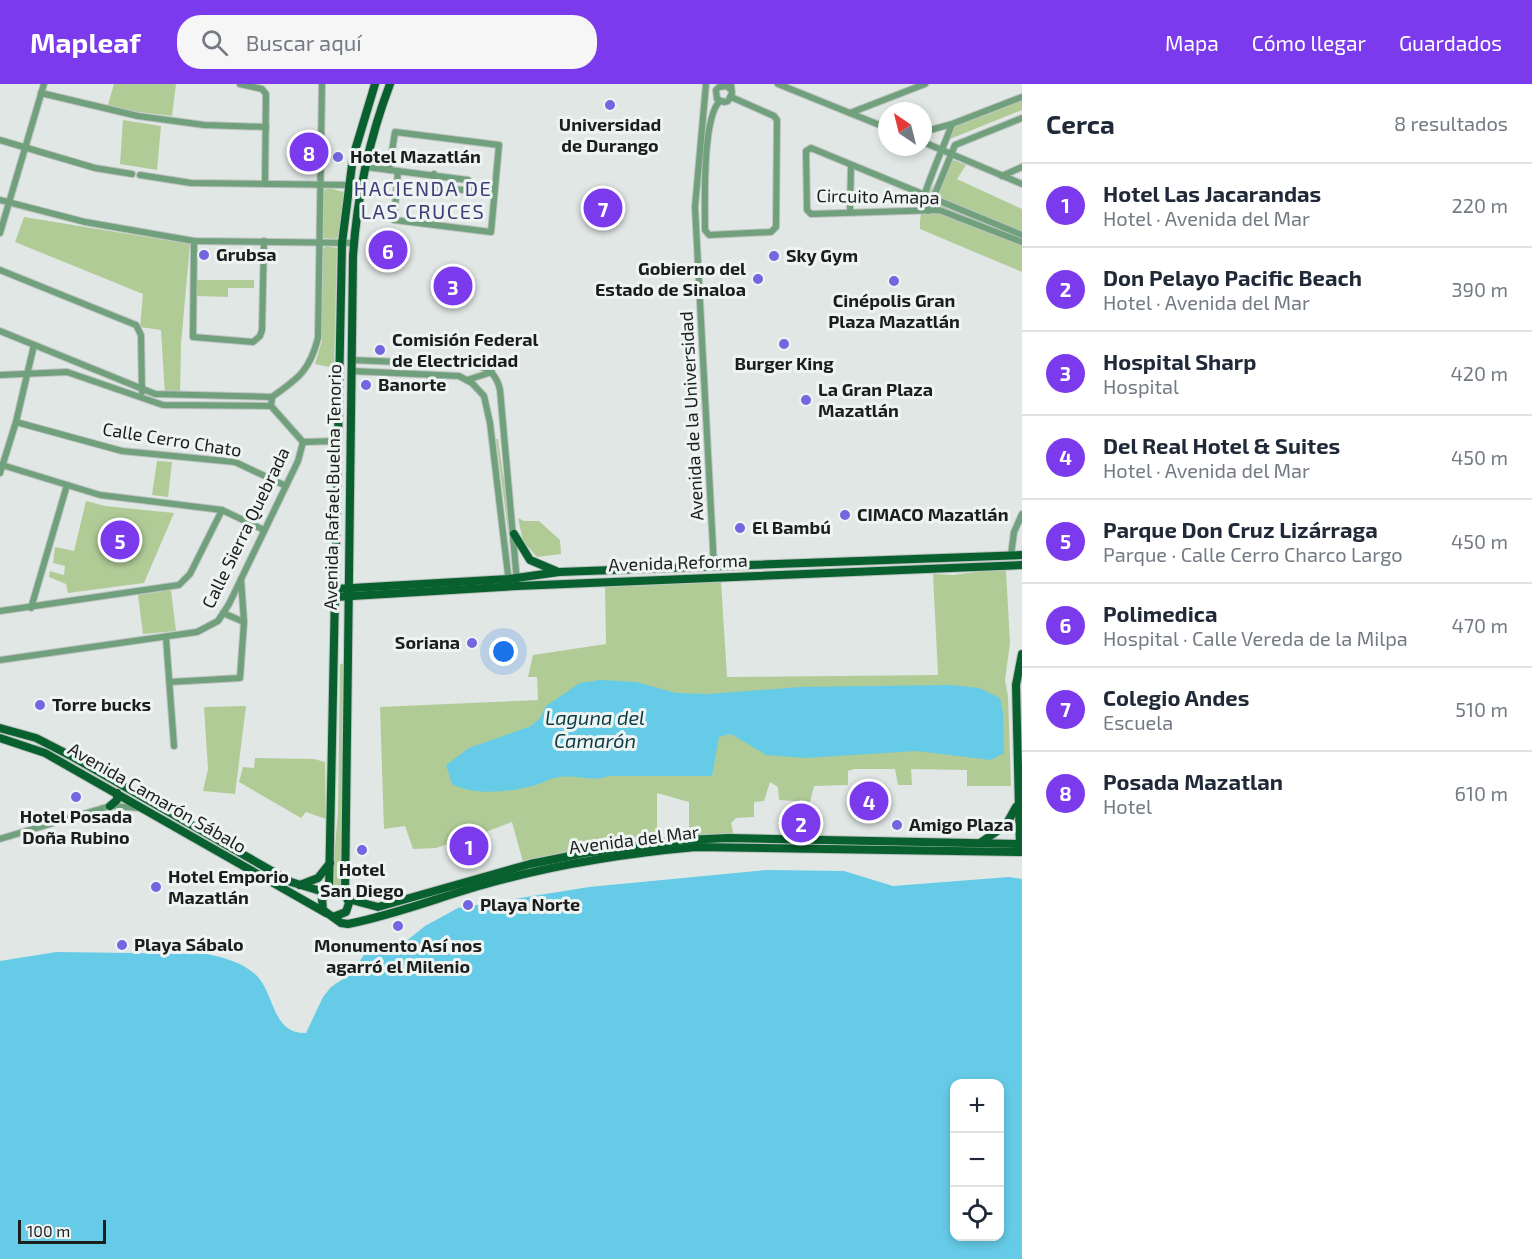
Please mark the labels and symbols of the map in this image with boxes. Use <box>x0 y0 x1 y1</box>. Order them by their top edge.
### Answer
marker: Universidad de Durango <box>603 98 617 112</box>
north arrow <box>878 102 932 156</box>
place label: Universidad de Durango <box>559 113 661 156</box>
pin: 8 <box>290 130 328 174</box>
place label: Hotel Mazatlán <box>350 145 481 167</box>
marker: Hotel Mazatlán <box>331 150 345 164</box>
district label: HACIENDA DE LAS CRUCES <box>354 176 492 223</box>
street label: Circuito Amapa <box>816 184 940 208</box>
pin: 7 <box>584 186 622 230</box>
pin: 6 <box>368 228 408 272</box>
place label: Grubsa <box>216 243 277 265</box>
place label: Sky Gym <box>786 244 858 266</box>
marker: Grubsa <box>197 248 211 262</box>
marker: Sky Gym <box>767 249 781 263</box>
place label: Gobierno del Estado de Sinaloa <box>595 257 746 300</box>
pin: 3 <box>434 264 472 308</box>
marker: Gobierno del Estado de Sinaloa <box>751 272 765 286</box>
marker: Cinépolis Gran Plaza Mazatlán <box>887 274 901 288</box>
place label: Cinépolis Gran Plaza Mazatlán <box>828 289 960 332</box>
street label: Avenida de la Universidad <box>675 311 707 521</box>
place label: Comisión Federal de Electricidad <box>392 328 539 371</box>
marker: Burger King <box>777 337 791 351</box>
marker: Comisión Federal de Electricidad <box>373 343 387 357</box>
place label: Burger King <box>734 352 834 374</box>
street label: Avenida Rafael Buelna Tenorio <box>319 364 345 610</box>
place label: Banorte <box>378 373 446 395</box>
marker: Banorte <box>359 378 373 392</box>
place label: La Gran Plaza Mazatlán <box>818 378 933 421</box>
marker: La Gran Plaza Mazatlán <box>799 393 813 407</box>
street label: Calle Cerro Chato <box>101 417 243 461</box>
street label: Calle Sierra Quebrada <box>197 443 294 612</box>
place label: CIMACO Mazatlán <box>857 503 1008 525</box>
marker: CIMACO Mazatlán <box>838 508 852 522</box>
place label: El Bambú <box>752 516 831 538</box>
pin: 5 <box>100 518 140 562</box>
marker: El Bambú <box>733 521 747 535</box>
street label: Avenida Reforma <box>608 549 748 575</box>
place label: Soriana <box>395 631 460 653</box>
marker: Soriana <box>465 636 479 650</box>
your location <box>489 637 518 666</box>
place label: Torre bucks <box>52 693 151 715</box>
marker: Torre bucks <box>33 698 47 712</box>
water label: Laguna del Camarón <box>545 705 645 752</box>
street label: Avenida Camarón Sábalo <box>64 737 251 857</box>
pin: 4 <box>850 778 888 824</box>
marker: Hotel Posada Doña Rubino <box>69 790 83 804</box>
pin: 2 <box>782 800 820 846</box>
place label: Hotel Posada Doña Rubino <box>20 805 132 848</box>
place label: Amigo Plaza <box>909 813 1013 835</box>
marker: Amigo Plaza <box>890 818 904 832</box>
street label: Avenida del Mar <box>568 820 700 858</box>
pin: 1 <box>450 824 488 868</box>
marker: Hotel San Diego <box>355 843 369 857</box>
place label: Hotel San Diego <box>320 858 404 901</box>
place label: Hotel Emporio Mazatlán <box>168 865 289 908</box>
marker: Hotel Emporio Mazatlán <box>149 880 163 894</box>
place label: Playa Norte <box>480 893 580 915</box>
marker: Playa Norte <box>461 898 475 912</box>
marker: Monumento Así nos agarró el Milenio <box>391 919 405 933</box>
place label: Playa Sábalo <box>134 933 244 955</box>
place label: Monumento Así nos agarró el Milenio <box>314 934 482 977</box>
marker: Playa Sábalo <box>115 938 129 952</box>
scale bar <box>18 1217 106 1244</box>

